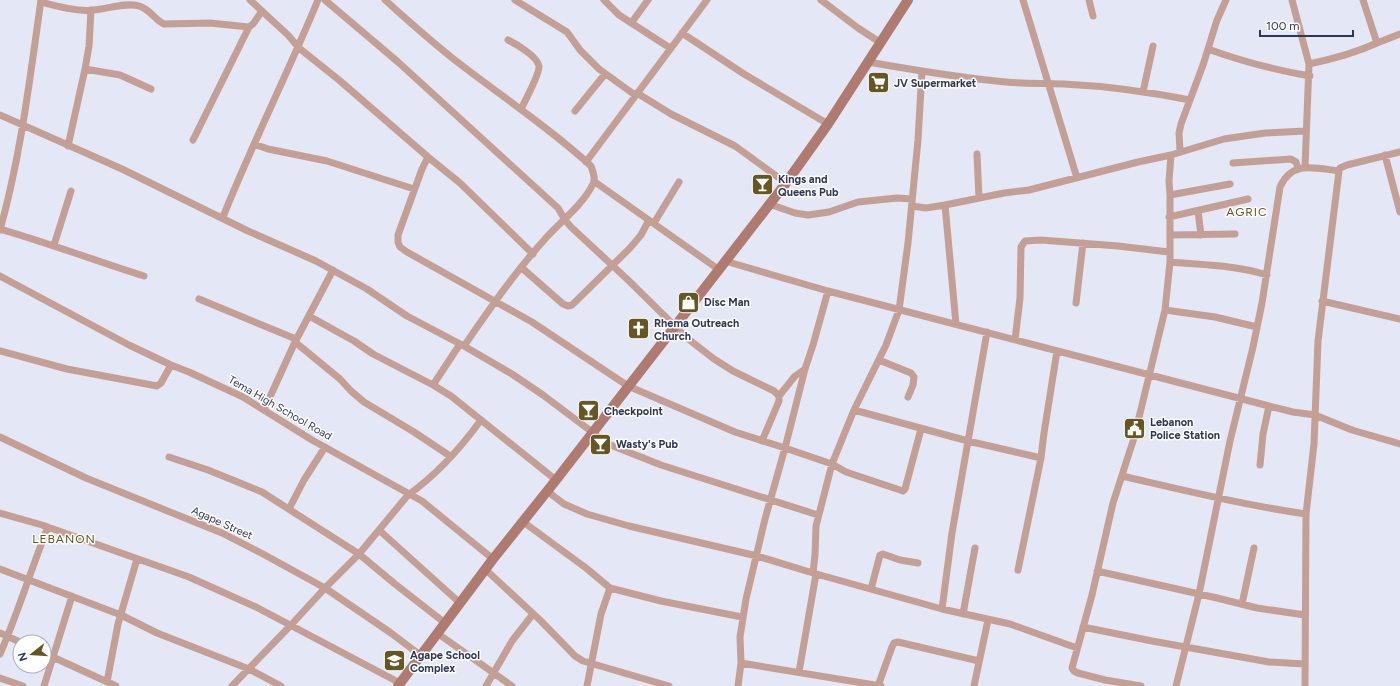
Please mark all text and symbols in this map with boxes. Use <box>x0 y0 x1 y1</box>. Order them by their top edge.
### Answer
scale bar <box>1260 12 1353 38</box>
text: 100 m <box>1266 19 1300 33</box>
supermarket icon: JV Supermarket <box>865 70 891 96</box>
place label: JV Supermarket <box>894 77 977 90</box>
bar icon: Kings and Queens Pub <box>750 172 776 198</box>
place label: Kings and Queens Pub <box>778 173 839 199</box>
district label: AGRIC <box>1226 205 1268 219</box>
shop icon: Disc Man <box>675 289 701 315</box>
place label: Disc Man <box>704 296 750 309</box>
church icon: Rhema Outreach Church <box>626 316 652 342</box>
place label: Rhema Outreach Church <box>654 317 739 343</box>
street label: Tema High School Road <box>226 373 334 443</box>
bar icon: Checkpoint <box>576 398 602 424</box>
place label: Checkpoint <box>604 405 663 418</box>
public building icon: Lebanon Police Station <box>1121 415 1147 441</box>
place label: Lebanon Police Station <box>1150 416 1220 442</box>
bar icon: Wasty's Pub <box>588 431 614 457</box>
place label: Wasty's Pub <box>616 438 678 451</box>
street label: Agape Street <box>189 504 255 542</box>
district label: LEBANON <box>32 532 96 546</box>
north arrow <box>12 634 52 674</box>
school or university icon: Agape School Complex <box>381 648 407 674</box>
place label: Agape School Complex <box>410 649 480 675</box>
text: N <box>15 651 30 663</box>

